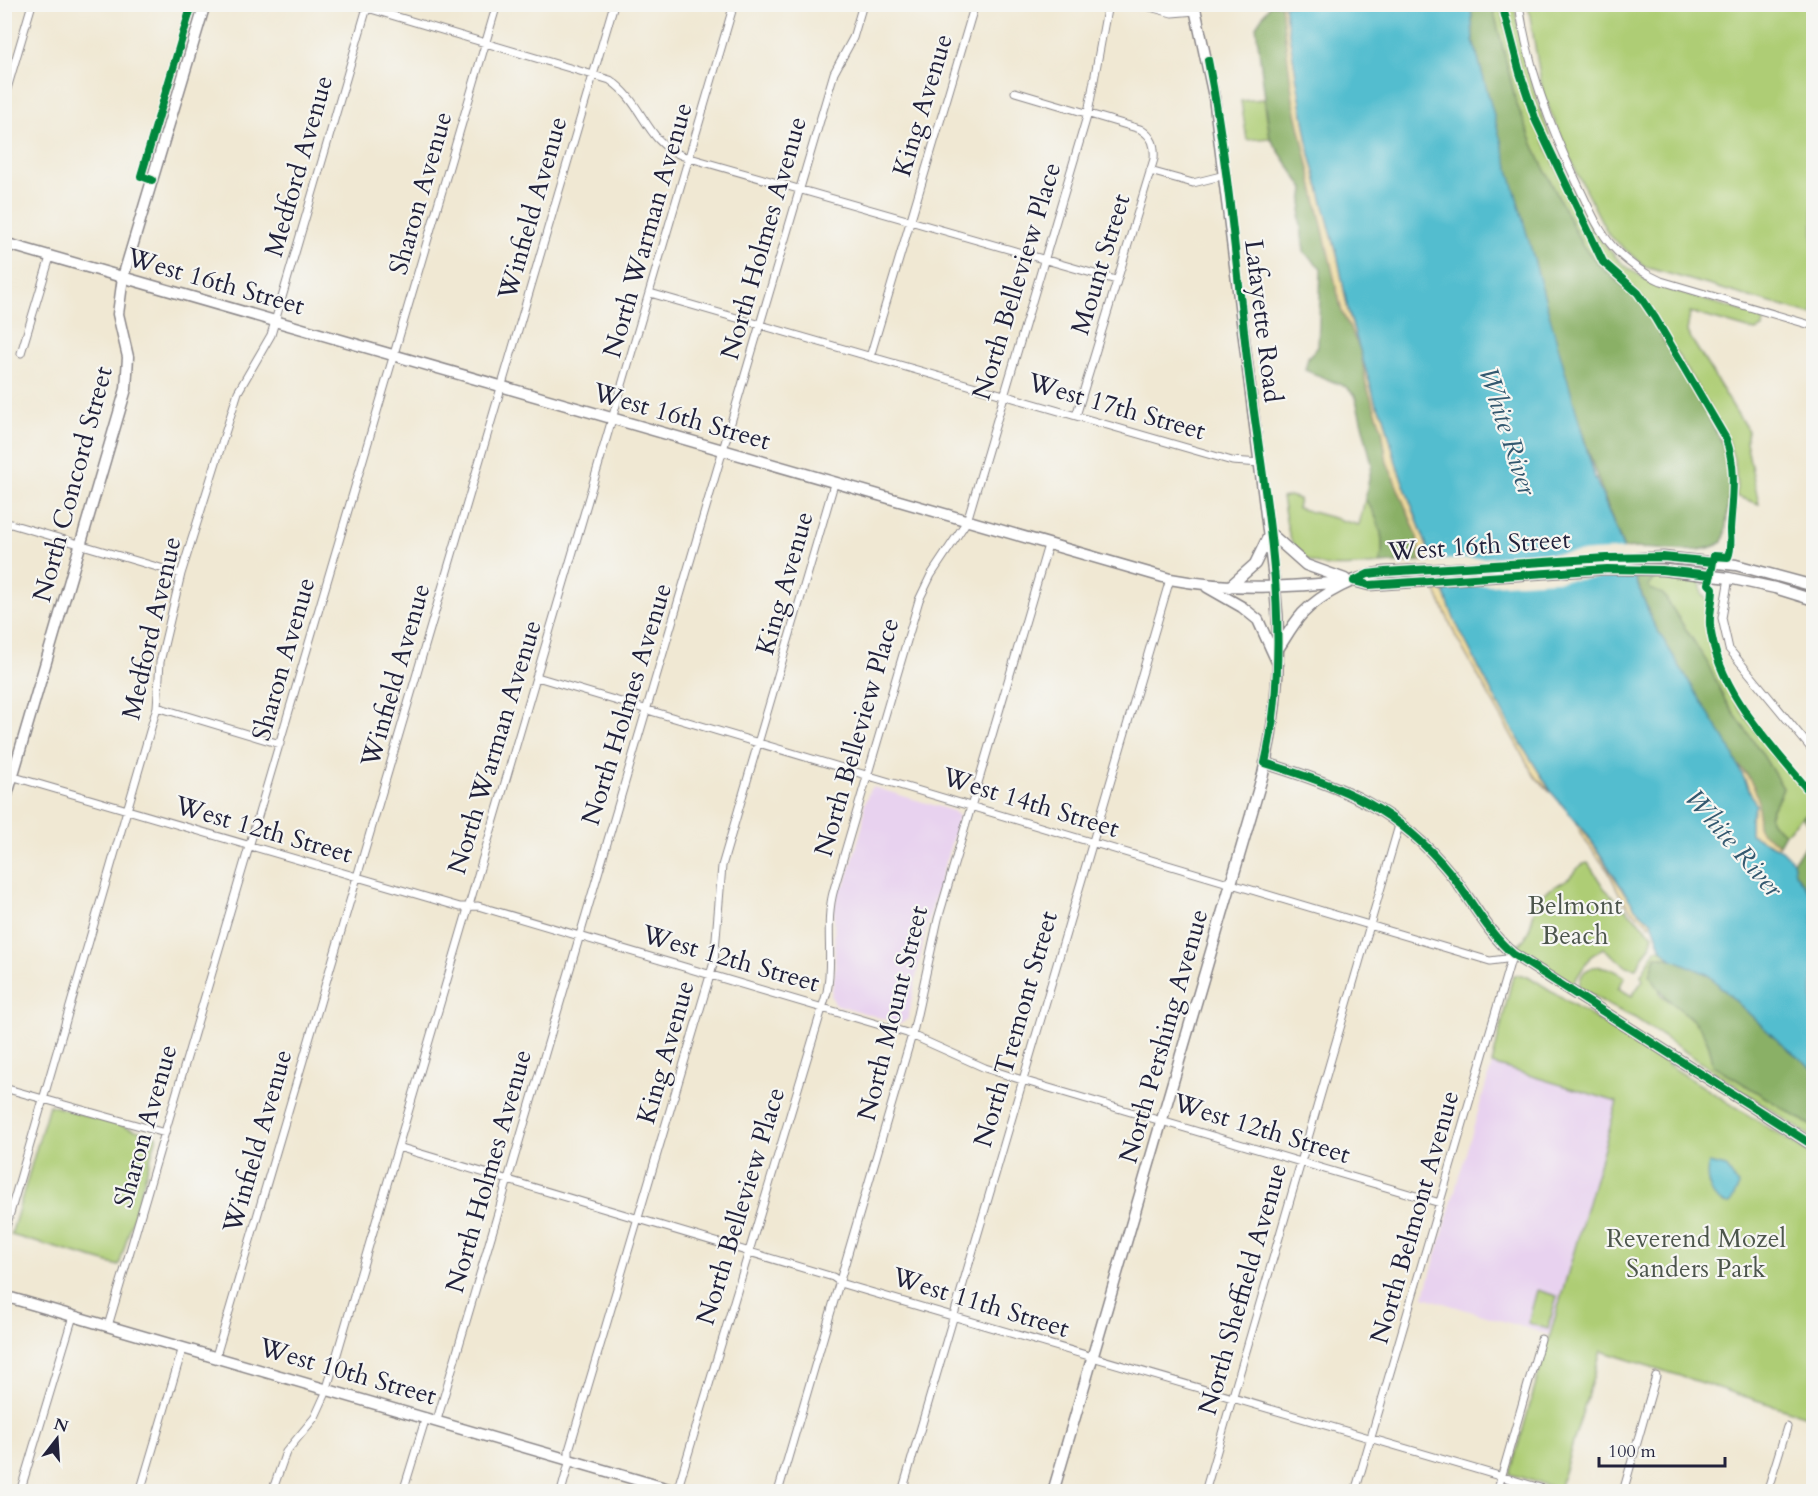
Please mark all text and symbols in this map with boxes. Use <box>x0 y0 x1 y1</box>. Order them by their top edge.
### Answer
street label: King Avenue <box>884 30 961 181</box>
street label: Medford Avenue <box>256 72 341 261</box>
street label: North Warman Avenue <box>594 98 701 362</box>
street label: Sharon Avenue <box>380 108 460 279</box>
street label: Winfield Avenue <box>489 112 575 305</box>
street label: North Holmes Avenue <box>712 112 815 364</box>
street label: North Belleview Place <box>964 158 1069 404</box>
street label: Mount Street <box>1062 190 1138 339</box>
street label: Lafayette Road <box>1236 238 1291 405</box>
street label: West 16th Street <box>122 239 309 324</box>
street label: North Concord Street <box>24 362 121 606</box>
water label: White River <box>1469 362 1546 501</box>
street label: West 17th Street <box>1023 364 1210 449</box>
street label: West 16th Street <box>588 374 775 459</box>
street label: King Avenue <box>747 508 822 659</box>
street label: West 16th Street <box>1386 522 1572 569</box>
street label: Medford Avenue <box>113 533 190 723</box>
street label: Sharon Avenue <box>243 574 323 745</box>
street label: Winfield Avenue <box>352 579 438 772</box>
street label: North Holmes Avenue <box>573 579 680 829</box>
street label: North Belleview Place <box>806 614 907 861</box>
street label: North Warman Avenue <box>439 616 550 878</box>
street label: West 14th Street <box>937 759 1124 846</box>
water label: White River <box>1676 781 1792 906</box>
street label: West 12th Street <box>170 787 357 872</box>
park label: Belmont Beach <box>1527 888 1623 953</box>
street label: North Mount Street <box>849 902 936 1124</box>
street label: North Pershing Avenue <box>1110 905 1217 1167</box>
street label: North Tremont Street <box>965 907 1066 1151</box>
street label: West 12th Street <box>637 916 824 1001</box>
street label: King Avenue <box>628 977 703 1128</box>
street label: Sharon Avenue <box>105 1041 185 1212</box>
street label: Winfield Avenue <box>214 1045 300 1238</box>
street label: North Holmes Avenue <box>437 1045 540 1297</box>
street label: North Belleview Place <box>688 1083 793 1329</box>
street label: West 12th Street <box>1168 1085 1355 1172</box>
street label: North Belmont Avenue <box>1362 1087 1467 1348</box>
street label: North Sheffield Avenue <box>1190 1159 1295 1419</box>
park label: Reverend Mozel Sanders Park <box>1606 1221 1787 1286</box>
street label: West 11th Street <box>887 1259 1074 1346</box>
street label: West 10th Street <box>254 1329 441 1414</box>
north arrow <box>27 1409 87 1469</box>
text: N <box>51 1413 71 1438</box>
scale bar <box>1599 1430 1725 1468</box>
text: 100 m <box>1608 1439 1656 1464</box>

